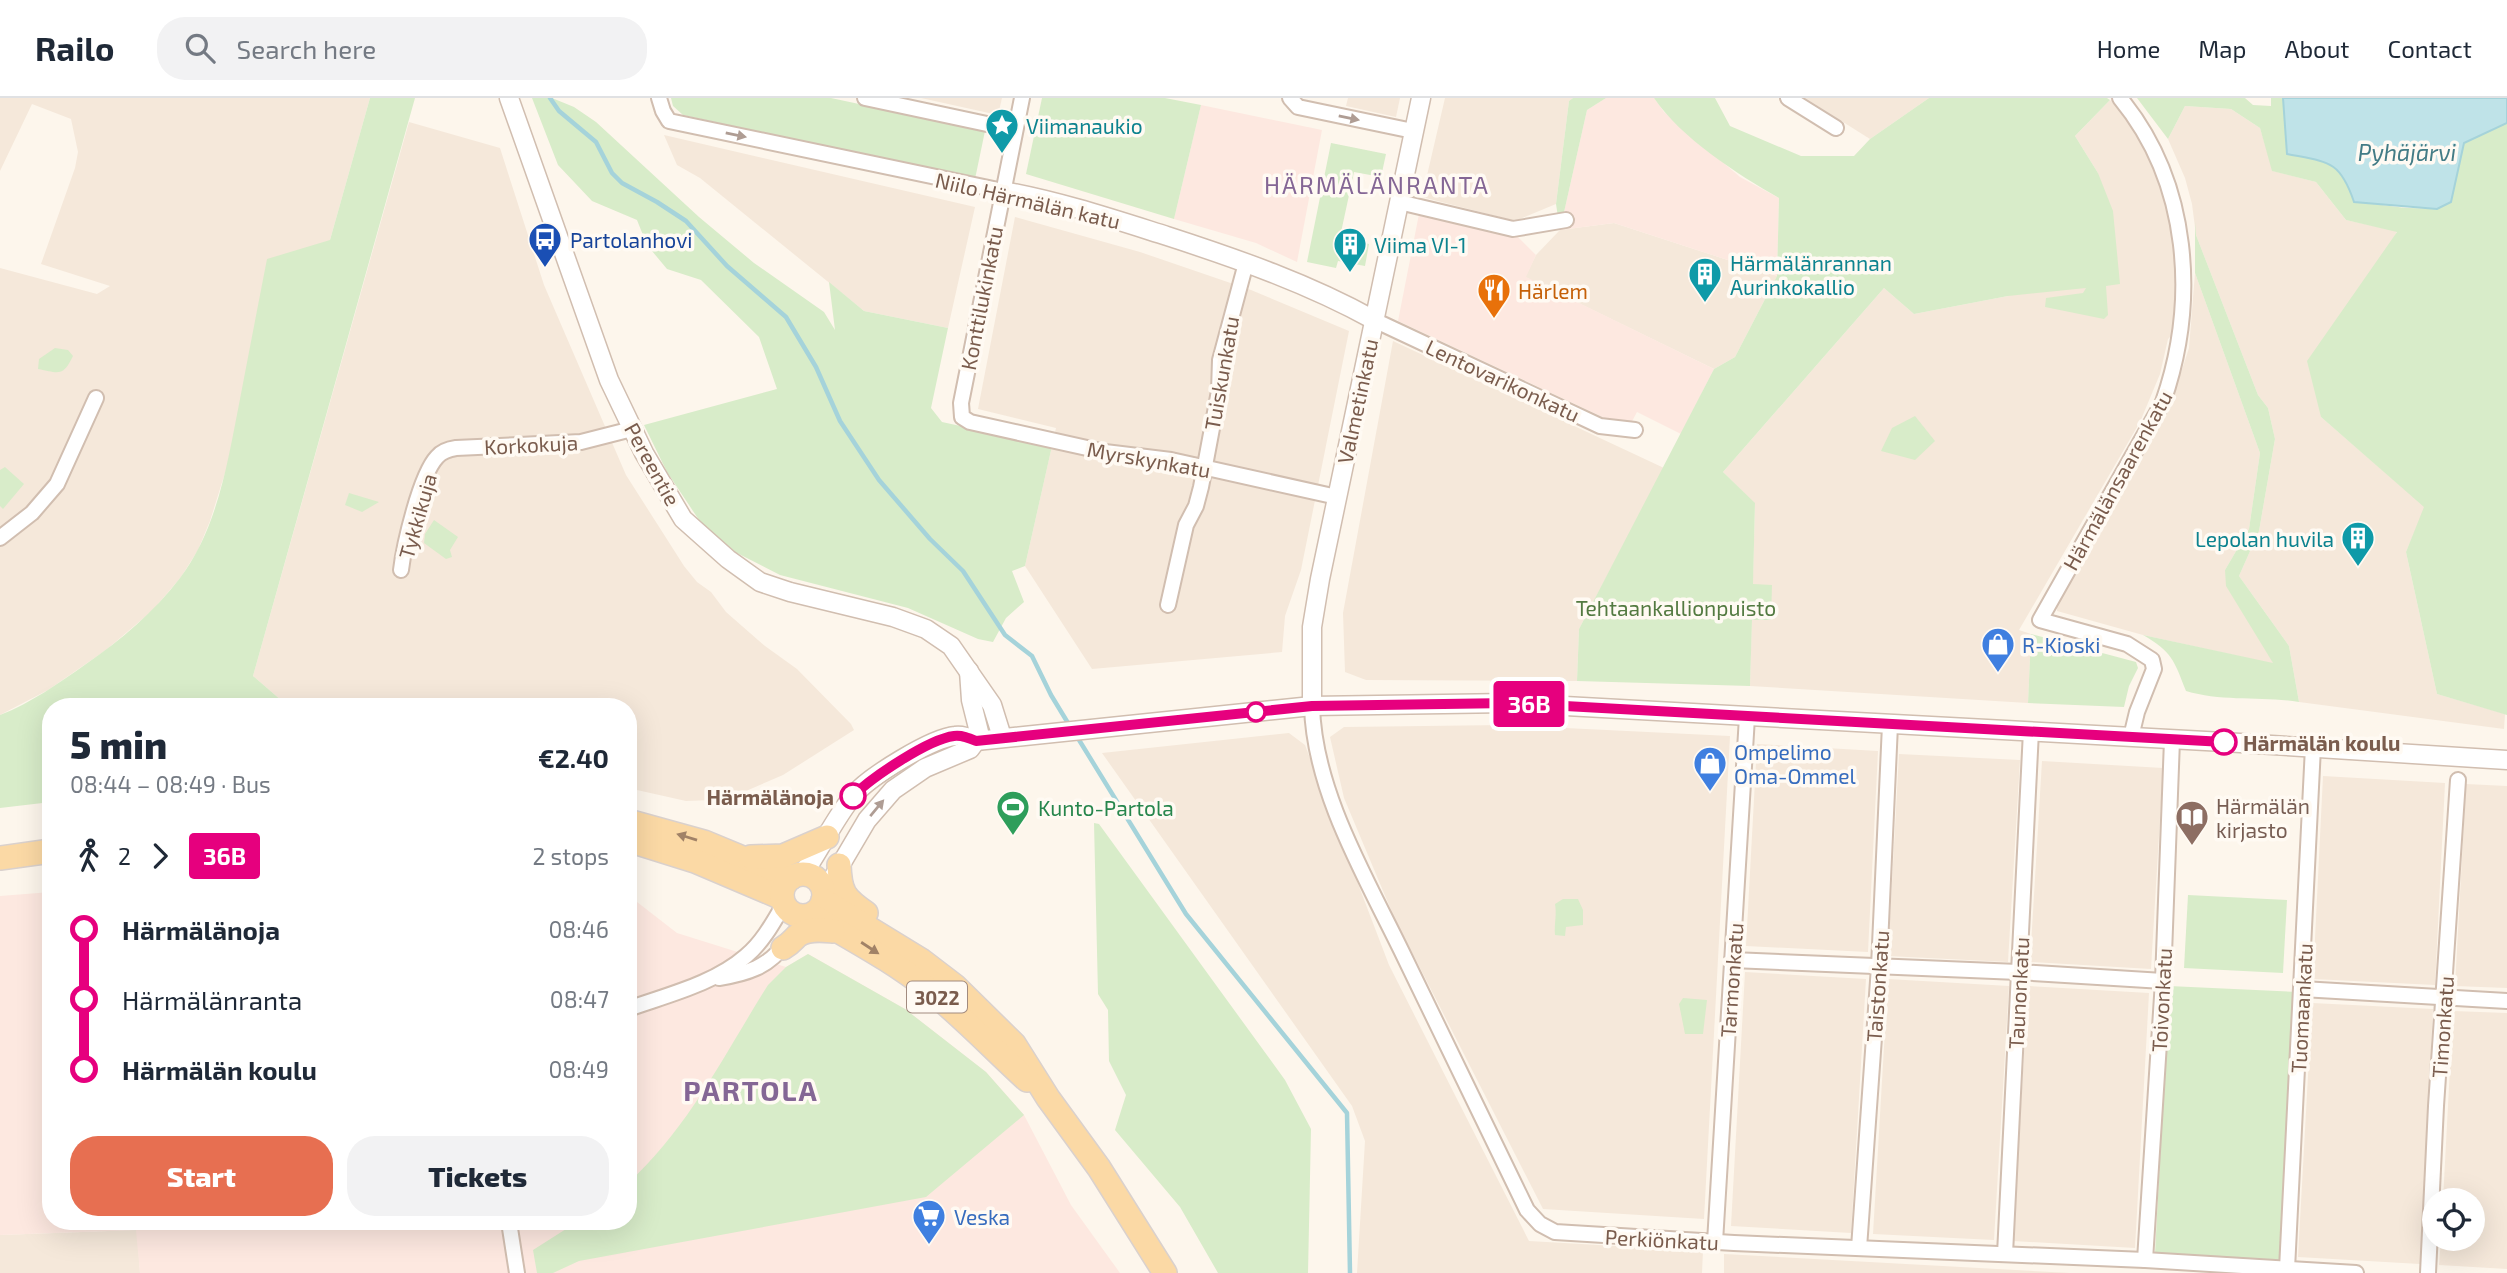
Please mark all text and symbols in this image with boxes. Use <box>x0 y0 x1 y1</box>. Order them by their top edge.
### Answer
search box <box>157 17 647 80</box>
text: Railo <box>35 28 115 68</box>
icon: search <box>181 29 219 67</box>
text: Search here <box>237 33 376 64</box>
text: Home <box>2097 34 2160 63</box>
text: Map <box>2198 34 2246 63</box>
text: About <box>2284 34 2350 63</box>
text: Contact <box>2388 34 2472 63</box>
place icon: Viimanaukio <box>983 106 1021 155</box>
place label: Viimanaukio <box>1026 113 1143 138</box>
one-way arrow <box>1338 113 1360 124</box>
one-way arrow <box>725 130 747 141</box>
water label: Pyhäjärvi <box>2358 138 2456 166</box>
street label: Niilo Härmälän katu <box>933 167 1123 233</box>
district label: HÄRMÄLÄNRANTA <box>1264 170 1490 199</box>
bus stop icon: Partolanhovi <box>526 220 564 269</box>
street label: Konttilukinkatu <box>955 224 1007 372</box>
building icon: Viima VI-1 <box>1331 225 1369 274</box>
place label: Partolanhovi <box>570 227 693 252</box>
place label: Viima VI-1 <box>1374 232 1467 257</box>
place label: Härmälänrannan Aurinkokallio <box>1730 250 1892 299</box>
building icon: Härmälänrannan Aurinkokallio <box>1686 255 1724 304</box>
restaurant icon: Härlem <box>1475 271 1513 320</box>
place label: Härlem <box>1518 278 1588 303</box>
street label: Tuiskunkatu <box>1199 314 1243 432</box>
street label: Lentovarikonkatu <box>1422 333 1584 427</box>
street label: Valmetinkatu <box>1332 336 1382 466</box>
street label: Härmälänsaarenkatu <box>2057 386 2177 574</box>
street label: Pereentie <box>620 418 686 510</box>
street label: Korkokuja <box>483 429 579 460</box>
street label: Myrskynkatu <box>1085 436 1213 482</box>
street label: Tykkikuja <box>393 470 442 562</box>
building icon: Lepolan huvila <box>2339 519 2377 568</box>
place label: Lepolan huvila <box>2195 526 2334 551</box>
park label: Tehtaankallionpuisto <box>1576 595 1776 620</box>
shop icon: R-Kioski <box>1979 625 2017 674</box>
place label: R-Kioski <box>2022 632 2101 657</box>
line badge: 36B <box>1489 681 1569 727</box>
text: 36B <box>1507 689 1551 718</box>
unlabelled marker <box>1246 702 1266 722</box>
text: 5 min <box>70 721 167 767</box>
marker: Härmälän koulu <box>2211 729 2237 755</box>
place label: Härmälän koulu <box>2243 730 2400 755</box>
place label: Ompelimo Oma-Ommel <box>1734 739 1856 788</box>
text: €2.40 <box>538 742 609 773</box>
shop icon: Ompelimo Oma-Ommel <box>1691 744 1729 793</box>
text: 08:44 – 08:49 · Bus <box>70 770 271 798</box>
marker: Härmälänoja <box>840 783 866 809</box>
place label: Härmälänoja <box>706 784 834 809</box>
sports icon: Kunto-Partola <box>994 788 1032 837</box>
place label: Härmälän kirjasto <box>2216 793 2310 843</box>
place label: Kunto-Partola <box>1038 795 1174 820</box>
library icon: Härmälän kirjasto <box>2173 798 2211 847</box>
one-way arrow <box>869 800 884 818</box>
one-way arrow <box>676 831 697 842</box>
icon: walk <box>70 837 108 875</box>
icon: forward <box>141 837 179 875</box>
text: 36B <box>203 841 246 870</box>
text: 2 <box>118 842 131 870</box>
text: 2 stops <box>532 842 609 870</box>
text: Härmälänoja <box>122 914 280 945</box>
text: 08:46 <box>548 915 609 943</box>
street label: Tarmonkatu <box>1715 922 1747 1038</box>
street label: Taistonkatu <box>1861 929 1893 1043</box>
street label: Taunonkatu <box>2003 936 2033 1050</box>
one-way arrow <box>861 942 880 955</box>
street label: Tuomaankatu <box>2285 942 2317 1074</box>
street label: Toivonkatu <box>2146 947 2176 1053</box>
street label: Timonkatu <box>2426 975 2458 1079</box>
road number: 3022 <box>907 982 967 1012</box>
text: Härmälänranta <box>122 984 302 1015</box>
text: 08:47 <box>550 985 609 1013</box>
text: Härmälän koulu <box>122 1054 317 1085</box>
text: 08:49 <box>548 1055 609 1083</box>
district label: PARTOLA <box>683 1073 819 1107</box>
button: Start <box>70 1136 333 1216</box>
button: Tickets <box>347 1136 609 1216</box>
map controls <box>2422 1188 2485 1251</box>
button: locate <box>2422 1188 2485 1251</box>
supermarket icon: Veska <box>910 1197 948 1246</box>
place label: Veska <box>954 1204 1010 1229</box>
street label: Perkiönkatu <box>1604 1224 1720 1254</box>

